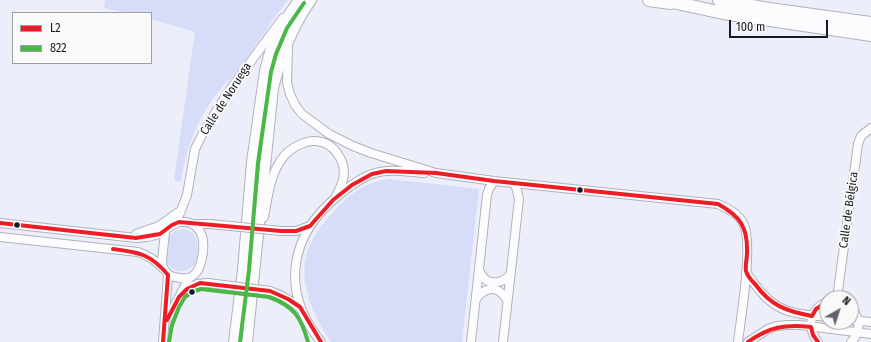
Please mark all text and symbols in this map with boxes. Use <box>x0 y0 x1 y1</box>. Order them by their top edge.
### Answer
legend <box>12 12 152 64</box>
scale bar <box>731 12 830 38</box>
text: 100 m <box>736 20 765 34</box>
text: L2 <box>50 21 60 35</box>
text: 822 <box>50 41 67 55</box>
street label: Calle de Noruega <box>197 60 255 138</box>
street label: Calle de Bélgica <box>837 171 861 249</box>
unlabelled marker <box>575 185 585 195</box>
unlabelled marker <box>12 220 22 230</box>
unlabelled marker <box>187 287 197 297</box>
north arrow <box>819 290 859 330</box>
text: N <box>840 294 853 308</box>

